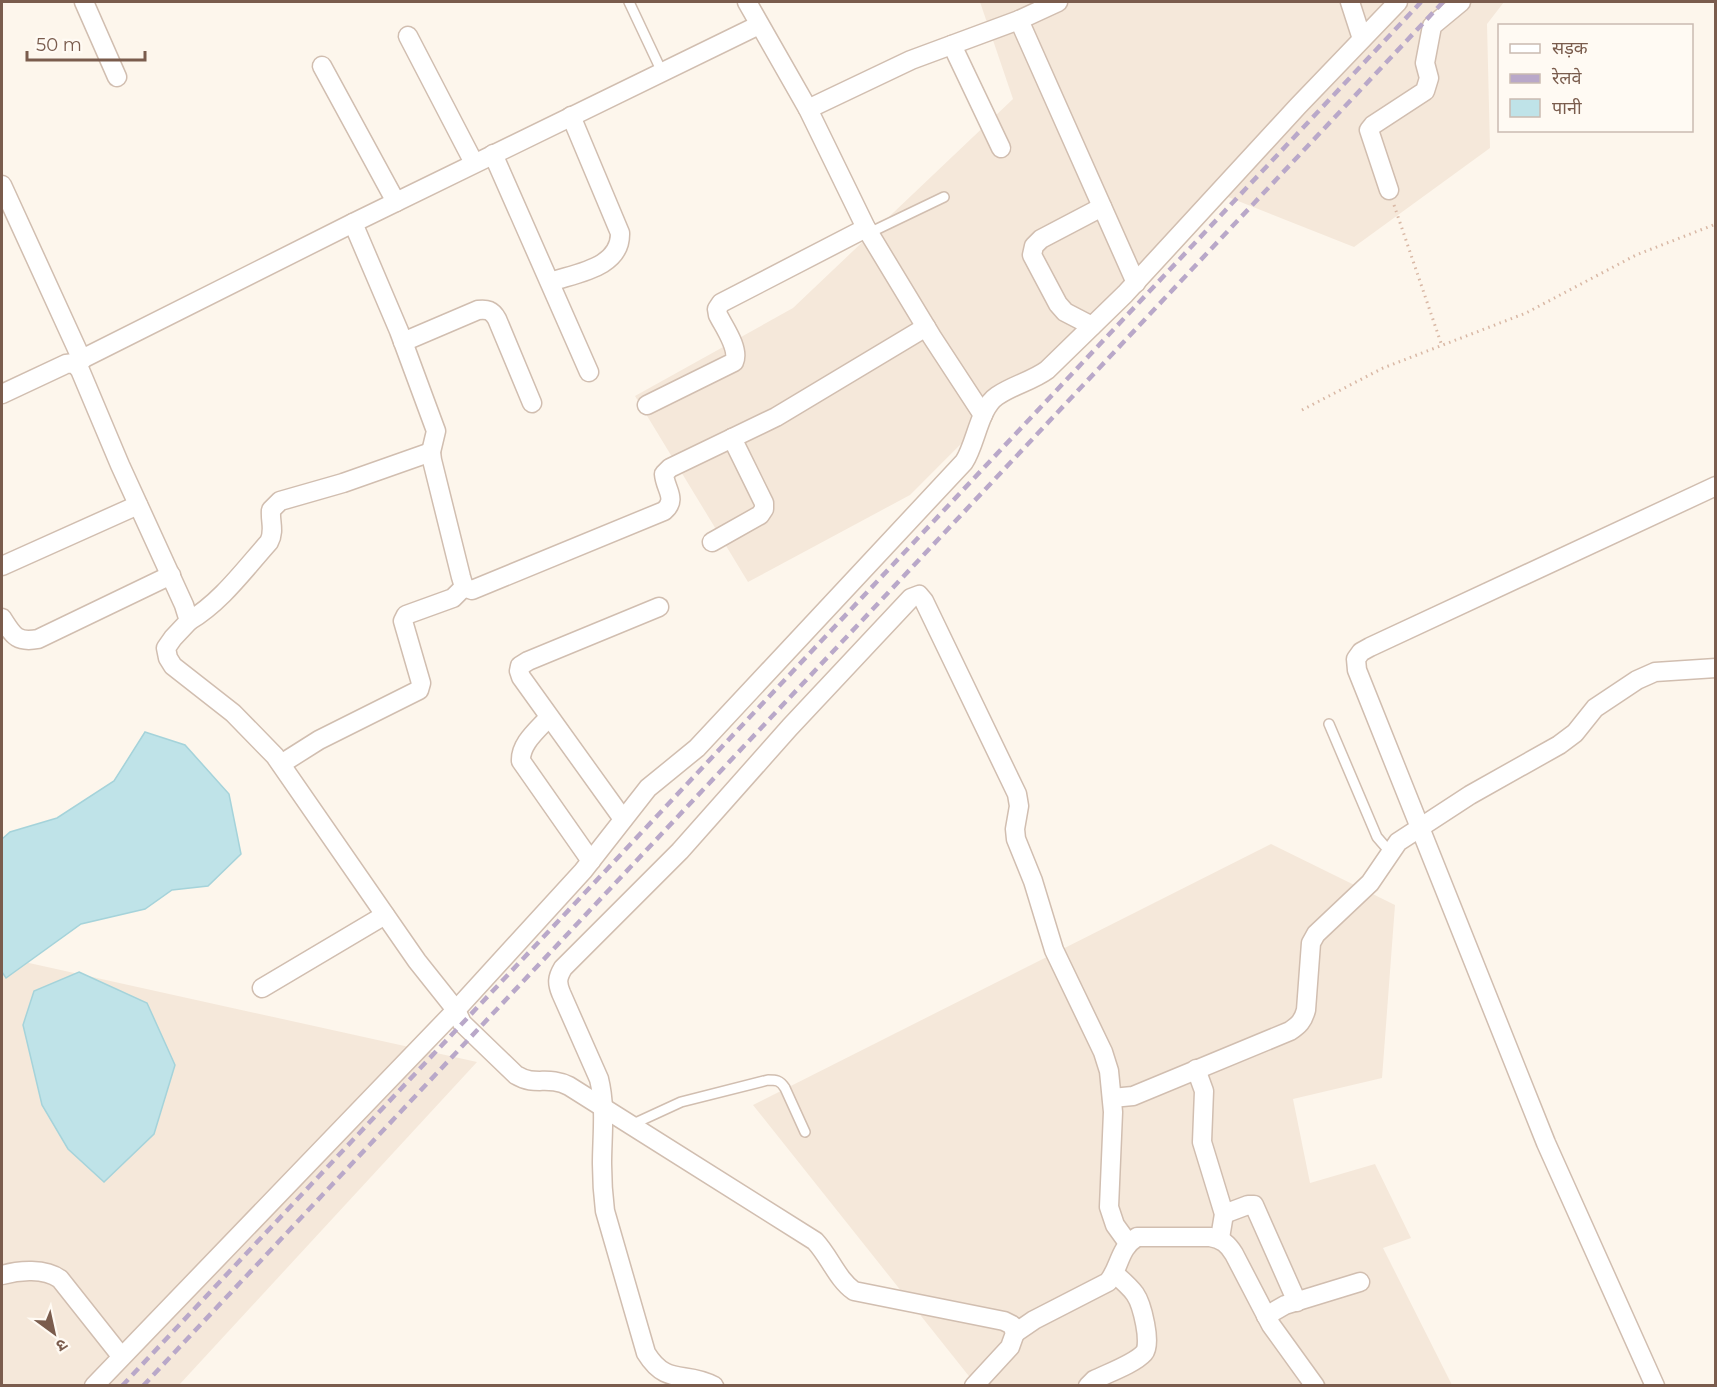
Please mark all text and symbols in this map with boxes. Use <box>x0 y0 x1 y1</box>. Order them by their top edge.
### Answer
scale bar <box>27 24 146 62</box>
legend <box>1498 24 1693 132</box>
text: 50 m <box>36 34 82 56</box>
text: सड़क <box>1552 37 1589 59</box>
text: रेलवे <box>1551 67 1583 89</box>
text: पानी <box>1552 97 1582 119</box>
north arrow <box>24 1303 84 1363</box>
text: उ <box>52 1335 71 1356</box>

